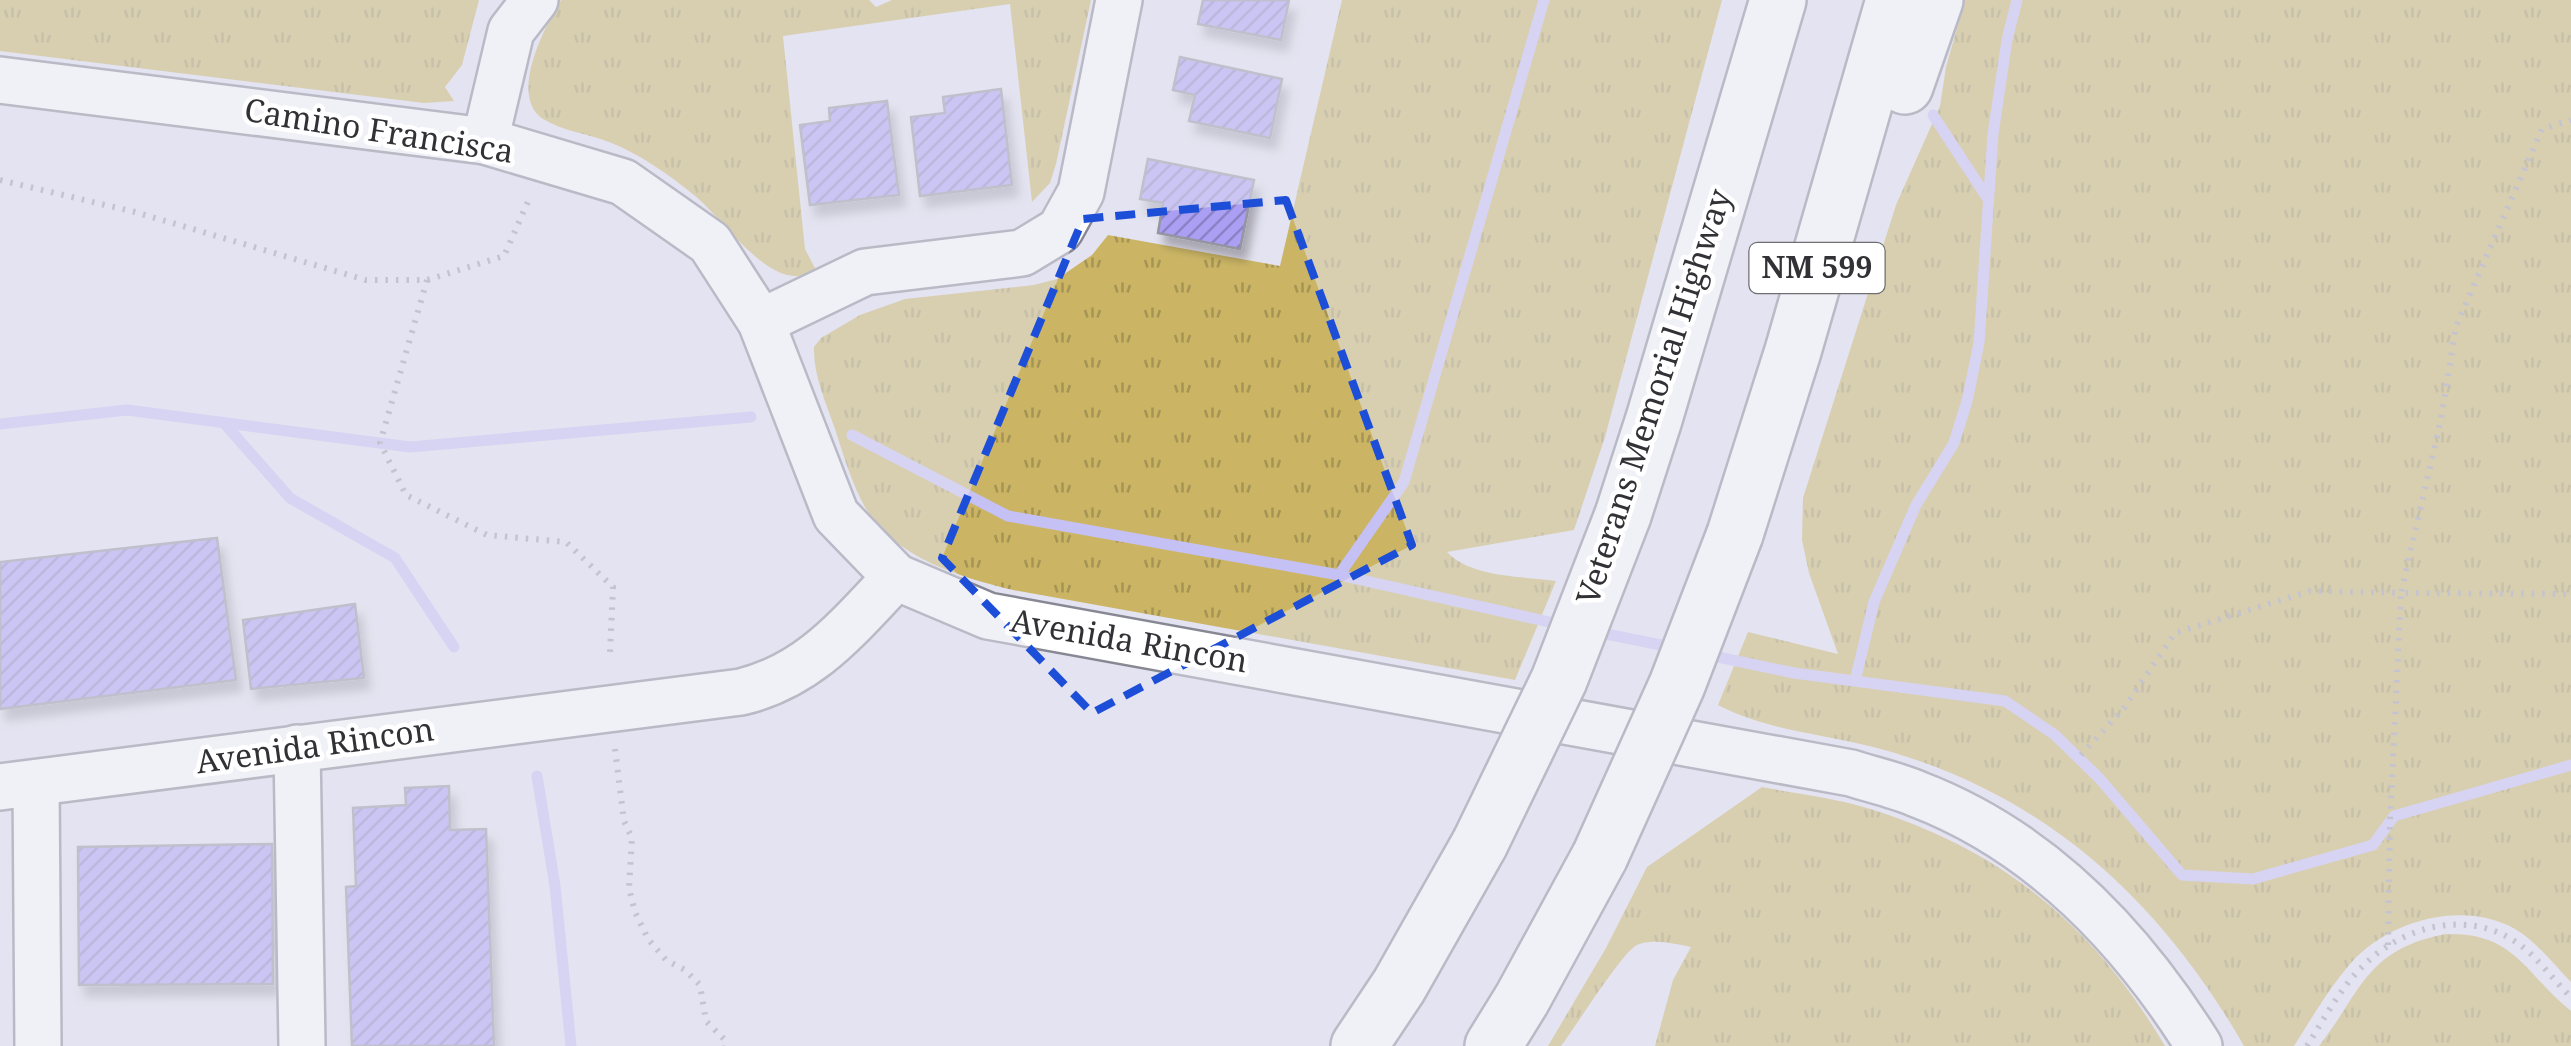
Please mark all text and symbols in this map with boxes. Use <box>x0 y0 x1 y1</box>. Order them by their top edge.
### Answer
street label: Camino Francisca <box>242 87 517 172</box>
street label: Veterans Memorial Highway <box>1565 182 1740 610</box>
road number: NM 599 <box>1750 243 1884 293</box>
street label: Avenida Rincon <box>1007 598 1251 682</box>
street label: Avenida Rincon <box>193 707 437 782</box>

